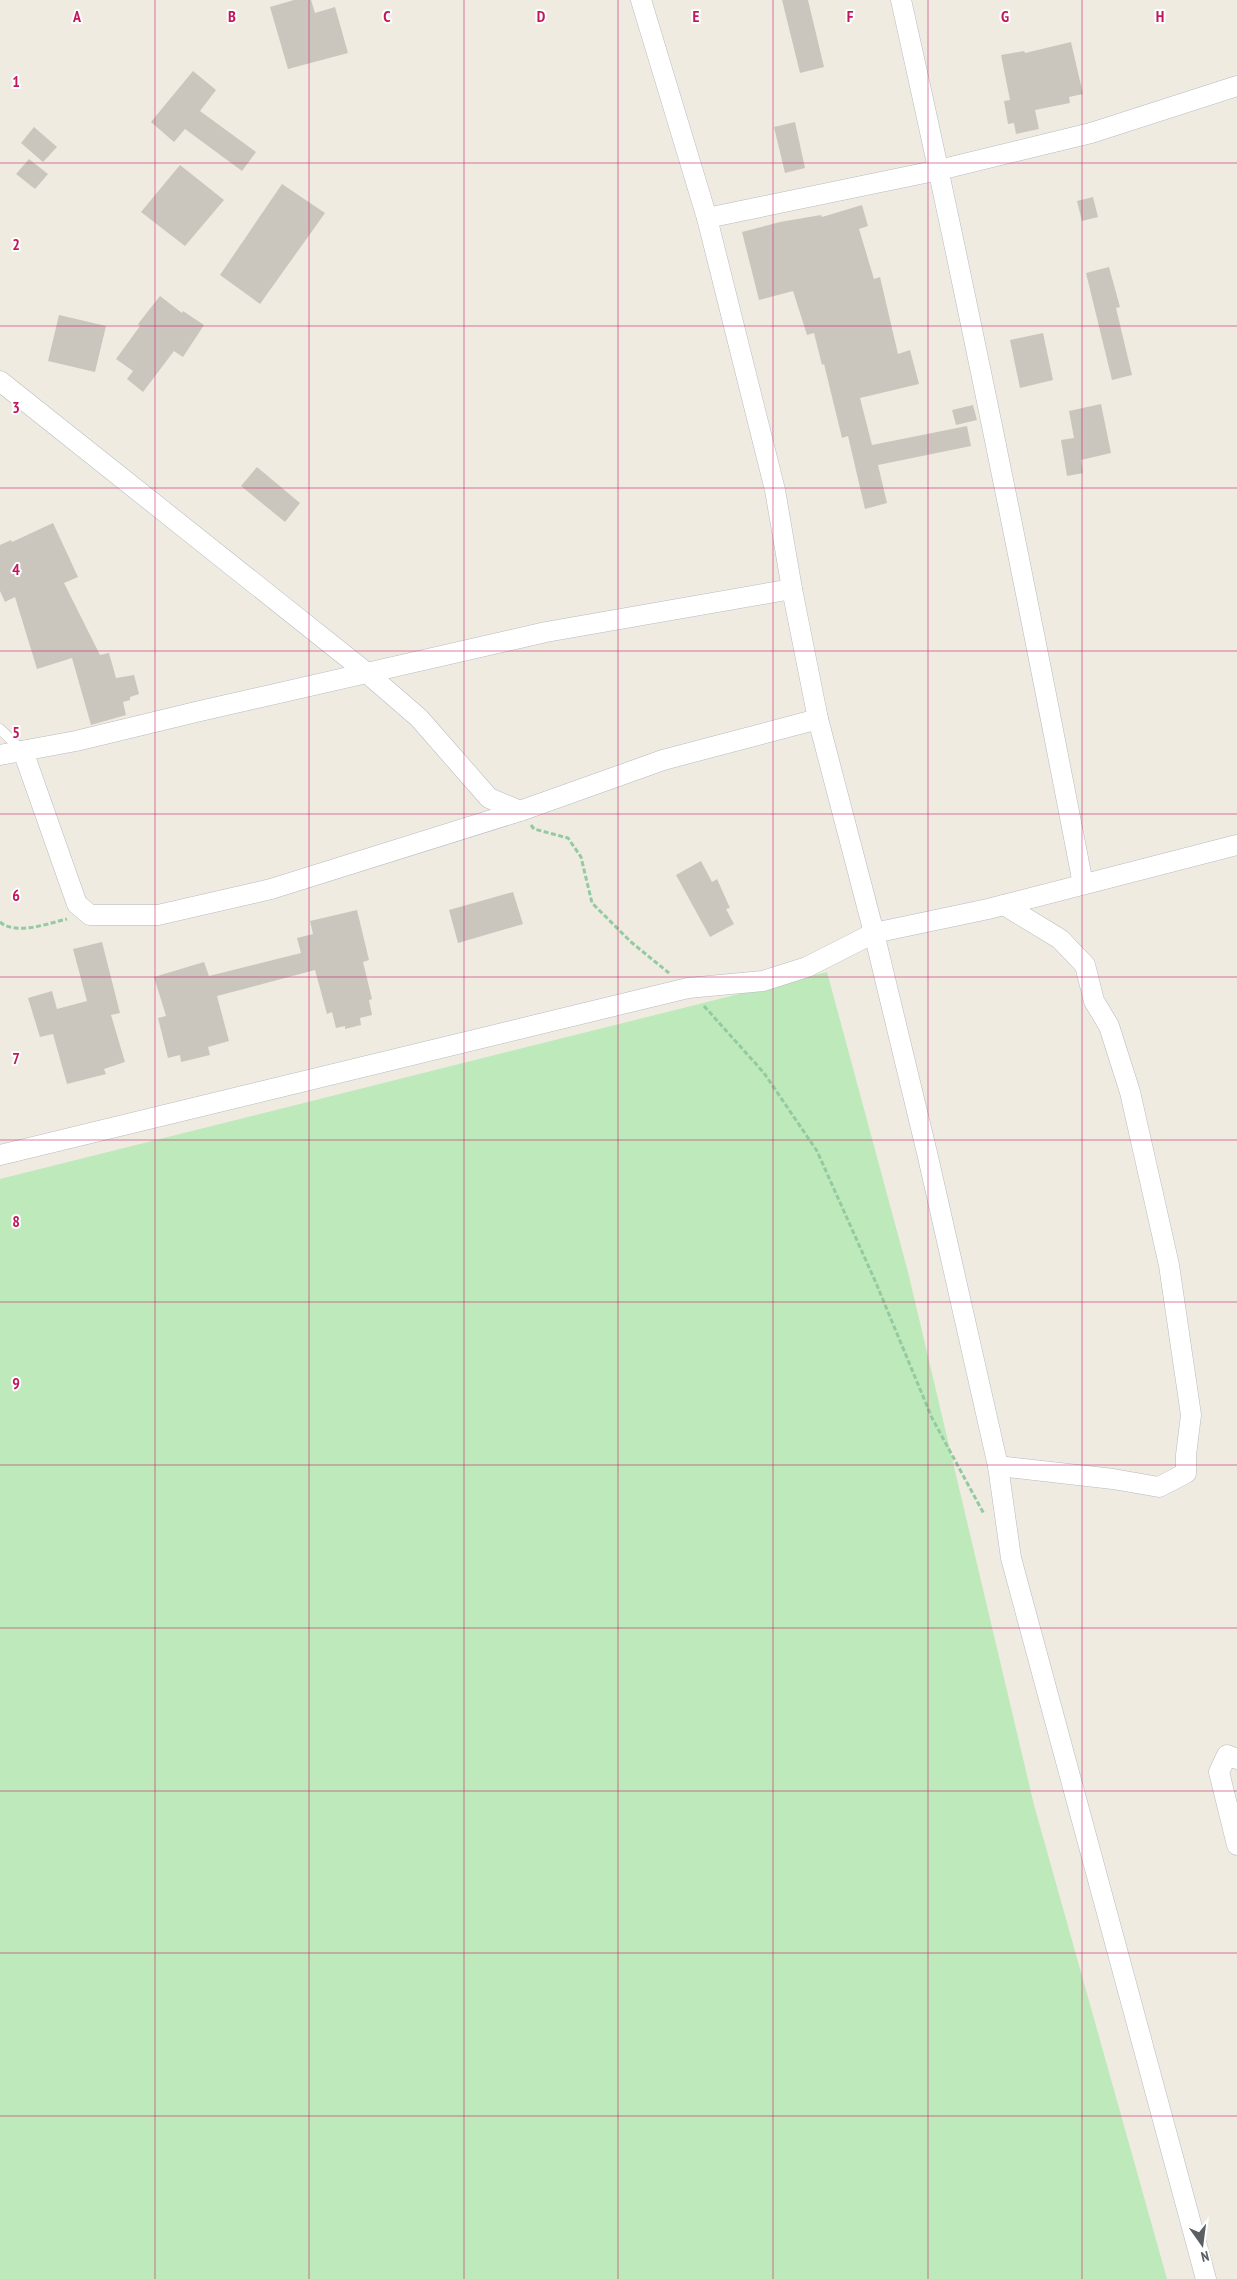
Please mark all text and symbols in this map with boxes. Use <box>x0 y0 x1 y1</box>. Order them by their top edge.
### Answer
text: A <box>72 6 82 26</box>
text: B <box>228 6 236 26</box>
text: C <box>383 6 391 26</box>
text: D <box>537 6 546 26</box>
text: E <box>693 6 700 26</box>
text: F <box>847 6 854 26</box>
text: G <box>1001 6 1009 26</box>
text: H <box>1156 6 1164 26</box>
text: 1 <box>12 71 20 91</box>
text: 2 <box>12 234 20 254</box>
text: 3 <box>12 397 20 417</box>
text: 4 <box>12 559 20 579</box>
text: 5 <box>12 722 20 742</box>
text: 6 <box>12 885 20 905</box>
text: 7 <box>12 1048 20 1068</box>
text: 8 <box>12 1211 20 1231</box>
text: 9 <box>12 1373 20 1393</box>
north arrow <box>1177 2219 1227 2269</box>
text: N <box>1199 2247 1211 2266</box>

